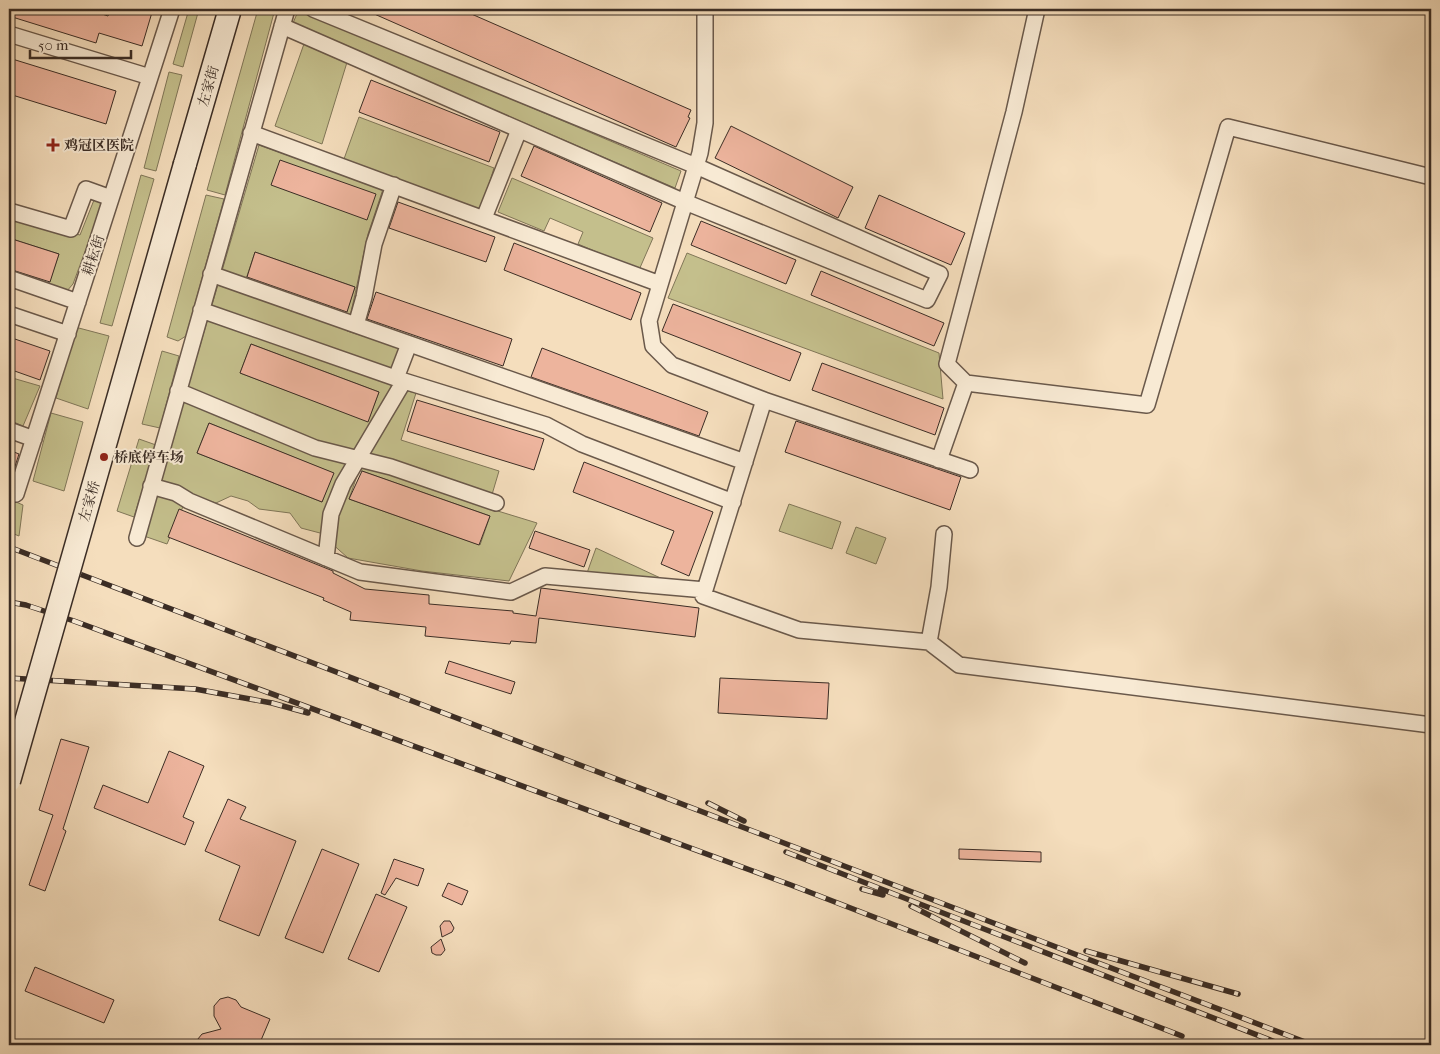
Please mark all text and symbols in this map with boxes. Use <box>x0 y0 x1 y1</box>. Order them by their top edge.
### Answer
scale bar <box>30 28 131 60</box>
text: 50 m <box>38 36 69 54</box>
street label: 左家街 <box>195 64 222 109</box>
place label: 鸡冠区医院 <box>64 137 134 154</box>
marker: 鸡冠区医院 <box>46 138 60 152</box>
street label: 耕耘街 <box>79 233 108 278</box>
place label: 桥底停车场 <box>114 449 184 466</box>
marker: 桥底停车场 <box>98 451 110 463</box>
street label: 左家桥 <box>76 479 103 524</box>

